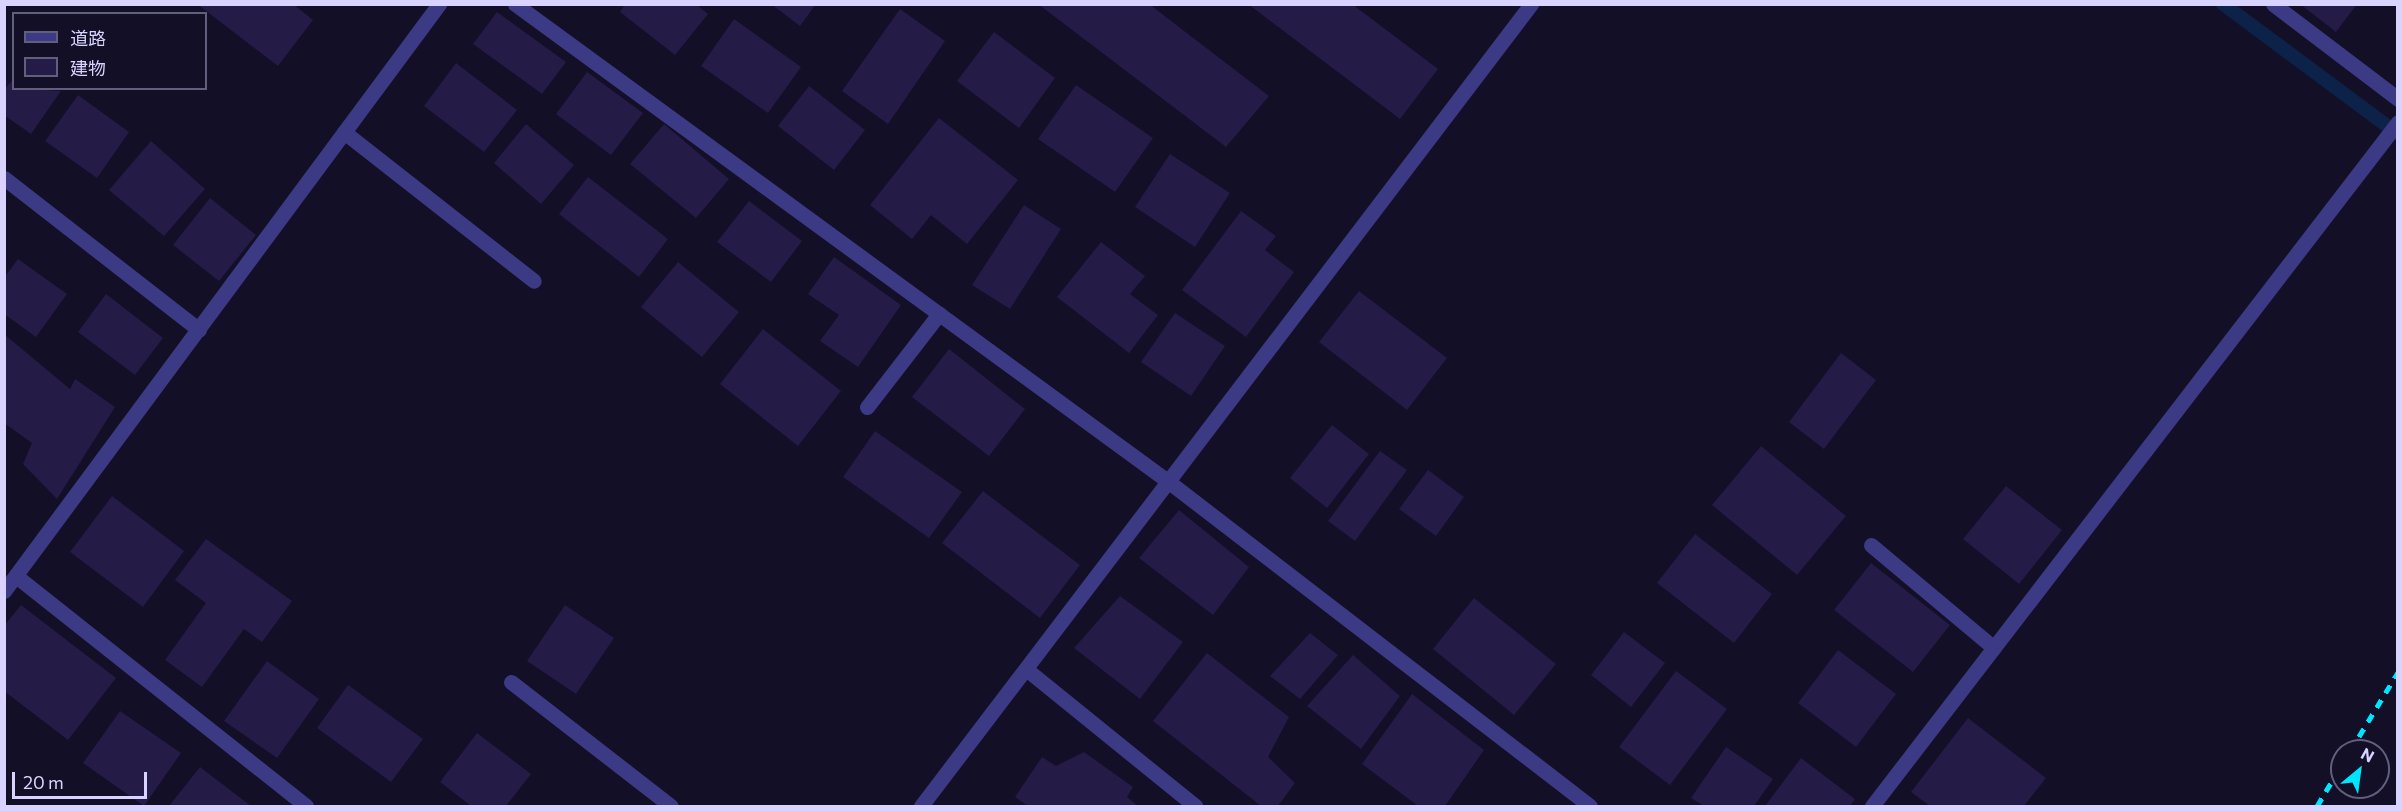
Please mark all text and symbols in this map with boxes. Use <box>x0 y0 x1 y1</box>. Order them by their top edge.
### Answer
legend <box>12 12 207 90</box>
text: 道路 <box>70 27 106 49</box>
text: 建物 <box>70 57 106 79</box>
north arrow <box>2330 739 2390 799</box>
text: N <box>2358 743 2378 766</box>
scale bar <box>15 760 150 798</box>
text: 20 m <box>23 771 64 793</box>

